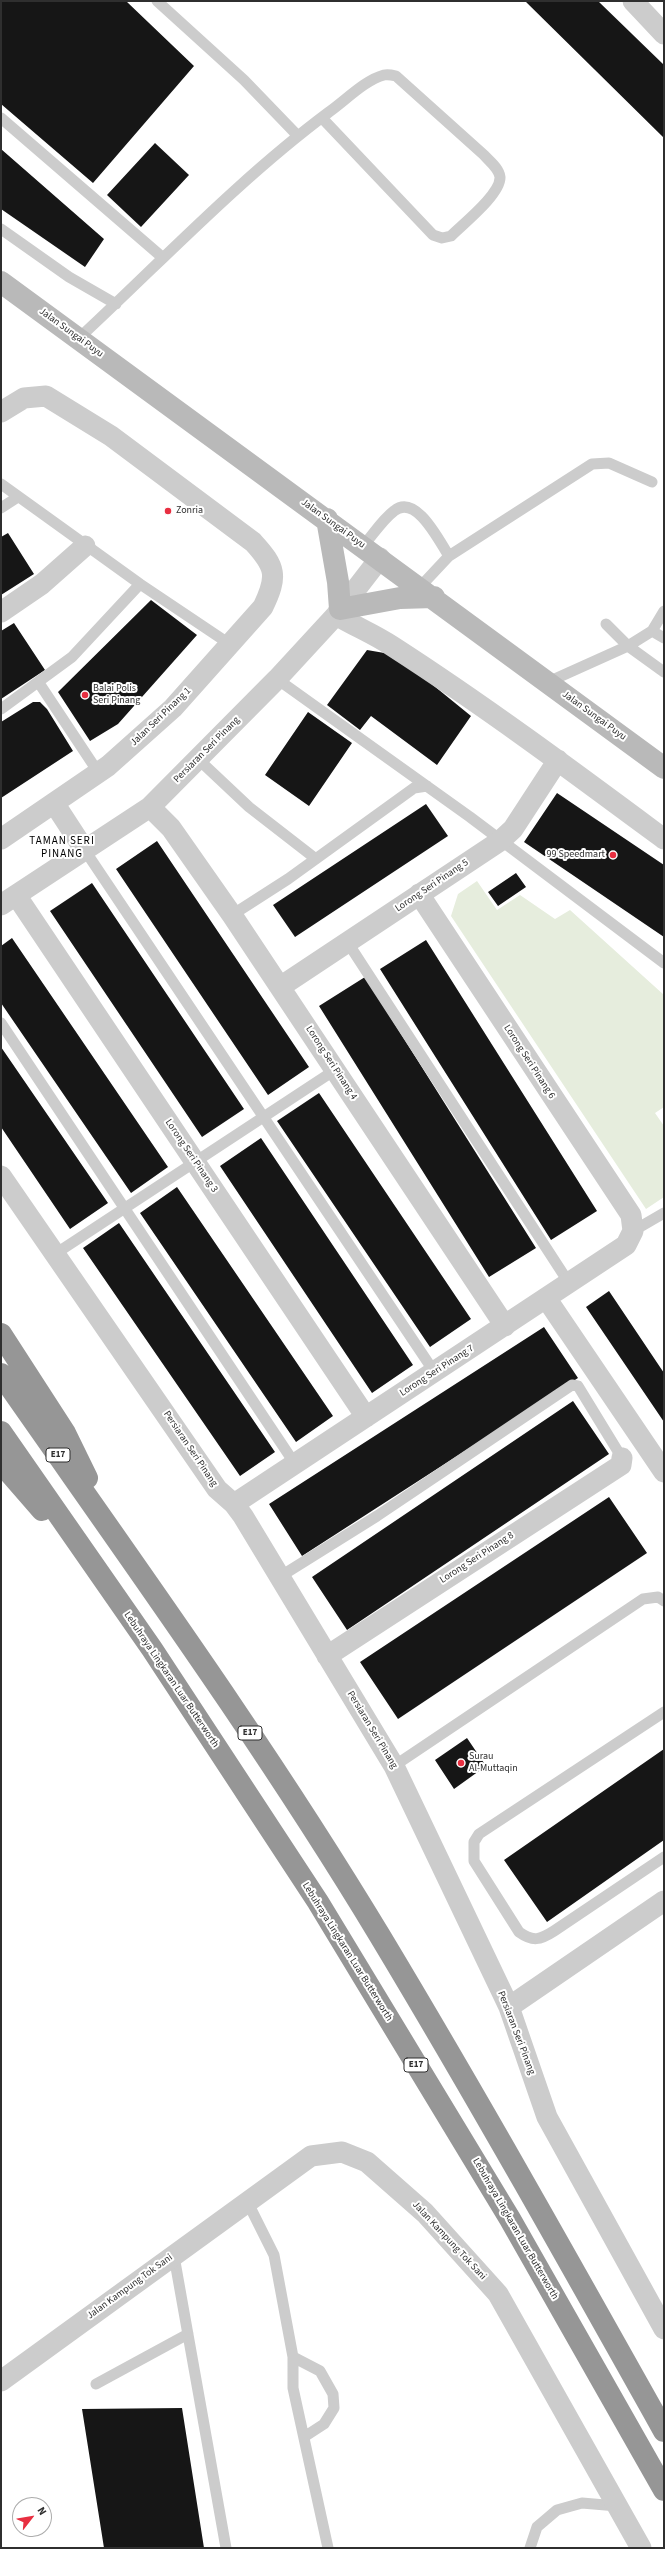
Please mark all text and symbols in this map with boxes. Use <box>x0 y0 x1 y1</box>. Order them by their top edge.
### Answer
street label: Jalan Sungai Puyu <box>36 306 106 360</box>
street label: Jalan Sungai Puyu <box>298 497 368 551</box>
place label: Zonria <box>176 505 203 517</box>
marker: Zonria <box>163 506 173 516</box>
place label: Balai Polis Seri Pinang <box>93 683 140 706</box>
street label: Jalan Seri Pinang 1 <box>128 685 194 749</box>
street label: Jalan Sungai Puyu <box>559 689 629 743</box>
marker: Balai Polis Seri Pinang <box>80 690 90 700</box>
street label: Persiaran Seri Pinang <box>171 714 243 786</box>
district label: TAMAN SERI PINANG <box>29 835 95 861</box>
place label: 99 Speedmart <box>547 849 605 861</box>
marker: 99 Speedmart <box>608 850 618 860</box>
street label: Lorong Seri Pinang 5 <box>393 857 471 915</box>
street label: Lorong Seri Pinang 6 <box>501 1023 557 1101</box>
street label: Lorong Seri Pinang 4 <box>303 1024 359 1102</box>
street label: Lorong Seri Pinang 3 <box>162 1117 220 1195</box>
street label: Lorong Seri Pinang 7 <box>398 1343 476 1399</box>
street label: Persiaran Seri Pinang <box>160 1409 220 1489</box>
road number: E17 <box>46 1448 70 1462</box>
street label: Lorong Seri Pinang 8 <box>438 1530 516 1586</box>
street label: Lebuhraya Lingkaran Luar Butterworth <box>121 1610 221 1750</box>
street label: Persiaran Seri Pinang <box>344 1689 400 1771</box>
road number: E17 <box>238 1726 262 1740</box>
place label: Surau Al-Muttaqin <box>469 1751 518 1774</box>
marker: Surau Al-Muttaqin <box>456 1758 466 1768</box>
street label: Lebuhraya Lingkaran Luar Butterworth <box>299 1880 395 2024</box>
street label: Persiaran Seri Pinang <box>495 1989 537 2077</box>
road number: E17 <box>404 2058 428 2072</box>
street label: Lebuhraya Lingkaran Luar Butterworth <box>469 2156 561 2302</box>
street label: Jalan Kampung Tok Sani <box>410 2199 488 2283</box>
street label: Jalan Kampung Tok Sani <box>85 2252 175 2322</box>
north arrow <box>12 2497 52 2537</box>
text: N <box>34 2504 50 2518</box>

